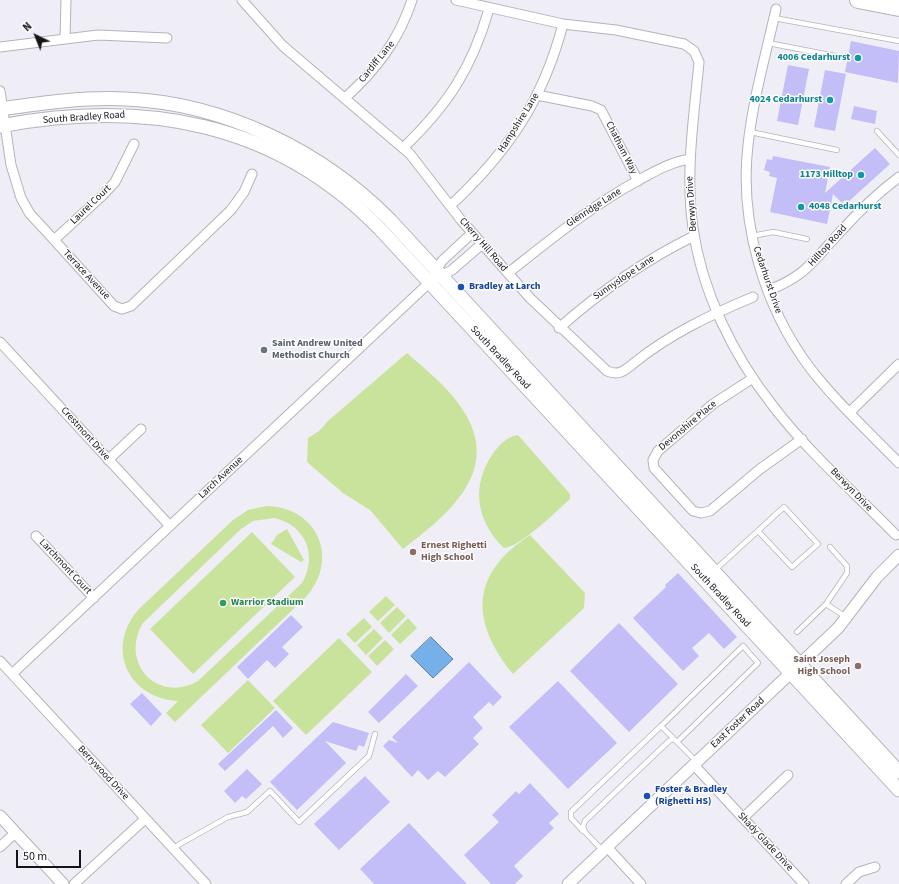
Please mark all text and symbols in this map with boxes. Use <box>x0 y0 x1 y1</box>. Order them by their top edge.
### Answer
north arrow <box>16 16 56 56</box>
text: N <box>20 19 35 35</box>
street label: Cardiff Lane <box>357 39 397 85</box>
place label: 4006 Cedarhurst <box>778 52 850 64</box>
marker: 4006 Cedarhurst <box>853 53 863 63</box>
street label: Hampshire Lane <box>496 91 542 155</box>
place label: 4024 Cedarhurst <box>750 94 822 106</box>
marker: 4024 Cedarhurst <box>825 95 835 105</box>
street label: South Bradley Road <box>42 109 126 127</box>
street label: Chatham Way <box>603 120 639 176</box>
place label: 1173 Hilltop <box>800 169 853 181</box>
marker: 1173 Hilltop <box>856 170 866 180</box>
street label: Berwyn Drive <box>684 176 700 232</box>
street label: Laurel Court <box>68 183 114 227</box>
street label: Glenridge Lane <box>564 186 624 230</box>
place label: 4048 Cedarhurst <box>809 201 881 213</box>
marker: 4048 Cedarhurst <box>796 202 806 212</box>
street label: Cherry Hill Road <box>456 216 510 274</box>
street label: Hilltop Road <box>806 223 850 269</box>
street label: Cedarhurst Drive <box>750 245 784 315</box>
street label: Terrace Avenue <box>60 248 112 302</box>
street label: Sunnyslope Lane <box>591 253 657 303</box>
place label: Bradley at Larch <box>469 281 541 293</box>
marker: Bradley at Larch <box>456 282 466 292</box>
street label: South Bradley Road <box>468 324 532 392</box>
place label: Saint Andrew United Methodist Church <box>272 338 363 362</box>
marker: Saint Andrew United Methodist Church <box>259 345 269 355</box>
street label: Devonshire Place <box>657 398 719 454</box>
street label: Crestmont Drive <box>58 405 112 463</box>
street label: Larch Avenue <box>196 454 246 502</box>
street label: Berwyn Drive <box>827 466 875 514</box>
street label: Larchmont Court <box>36 537 94 597</box>
place label: Ernest Righetti High School <box>421 540 487 564</box>
marker: Ernest Righetti High School <box>408 547 418 557</box>
street label: South Bradley Road <box>688 562 752 630</box>
place label: Warrior Stadium <box>231 597 303 609</box>
marker: Warrior Stadium <box>218 598 228 608</box>
place label: Saint Joseph High School <box>793 654 850 678</box>
marker: Saint Joseph High School <box>853 661 863 671</box>
street label: East Foster Road <box>709 695 767 751</box>
street label: Berrywood Drive <box>75 743 131 803</box>
place label: Foster & Bradley (Righetti HS) <box>655 784 727 808</box>
marker: Foster & Bradley (Righetti HS) <box>642 791 652 801</box>
street label: Shady Glade Drive <box>735 810 795 874</box>
scale bar <box>18 842 83 868</box>
text: 50 m <box>23 848 47 865</box>

